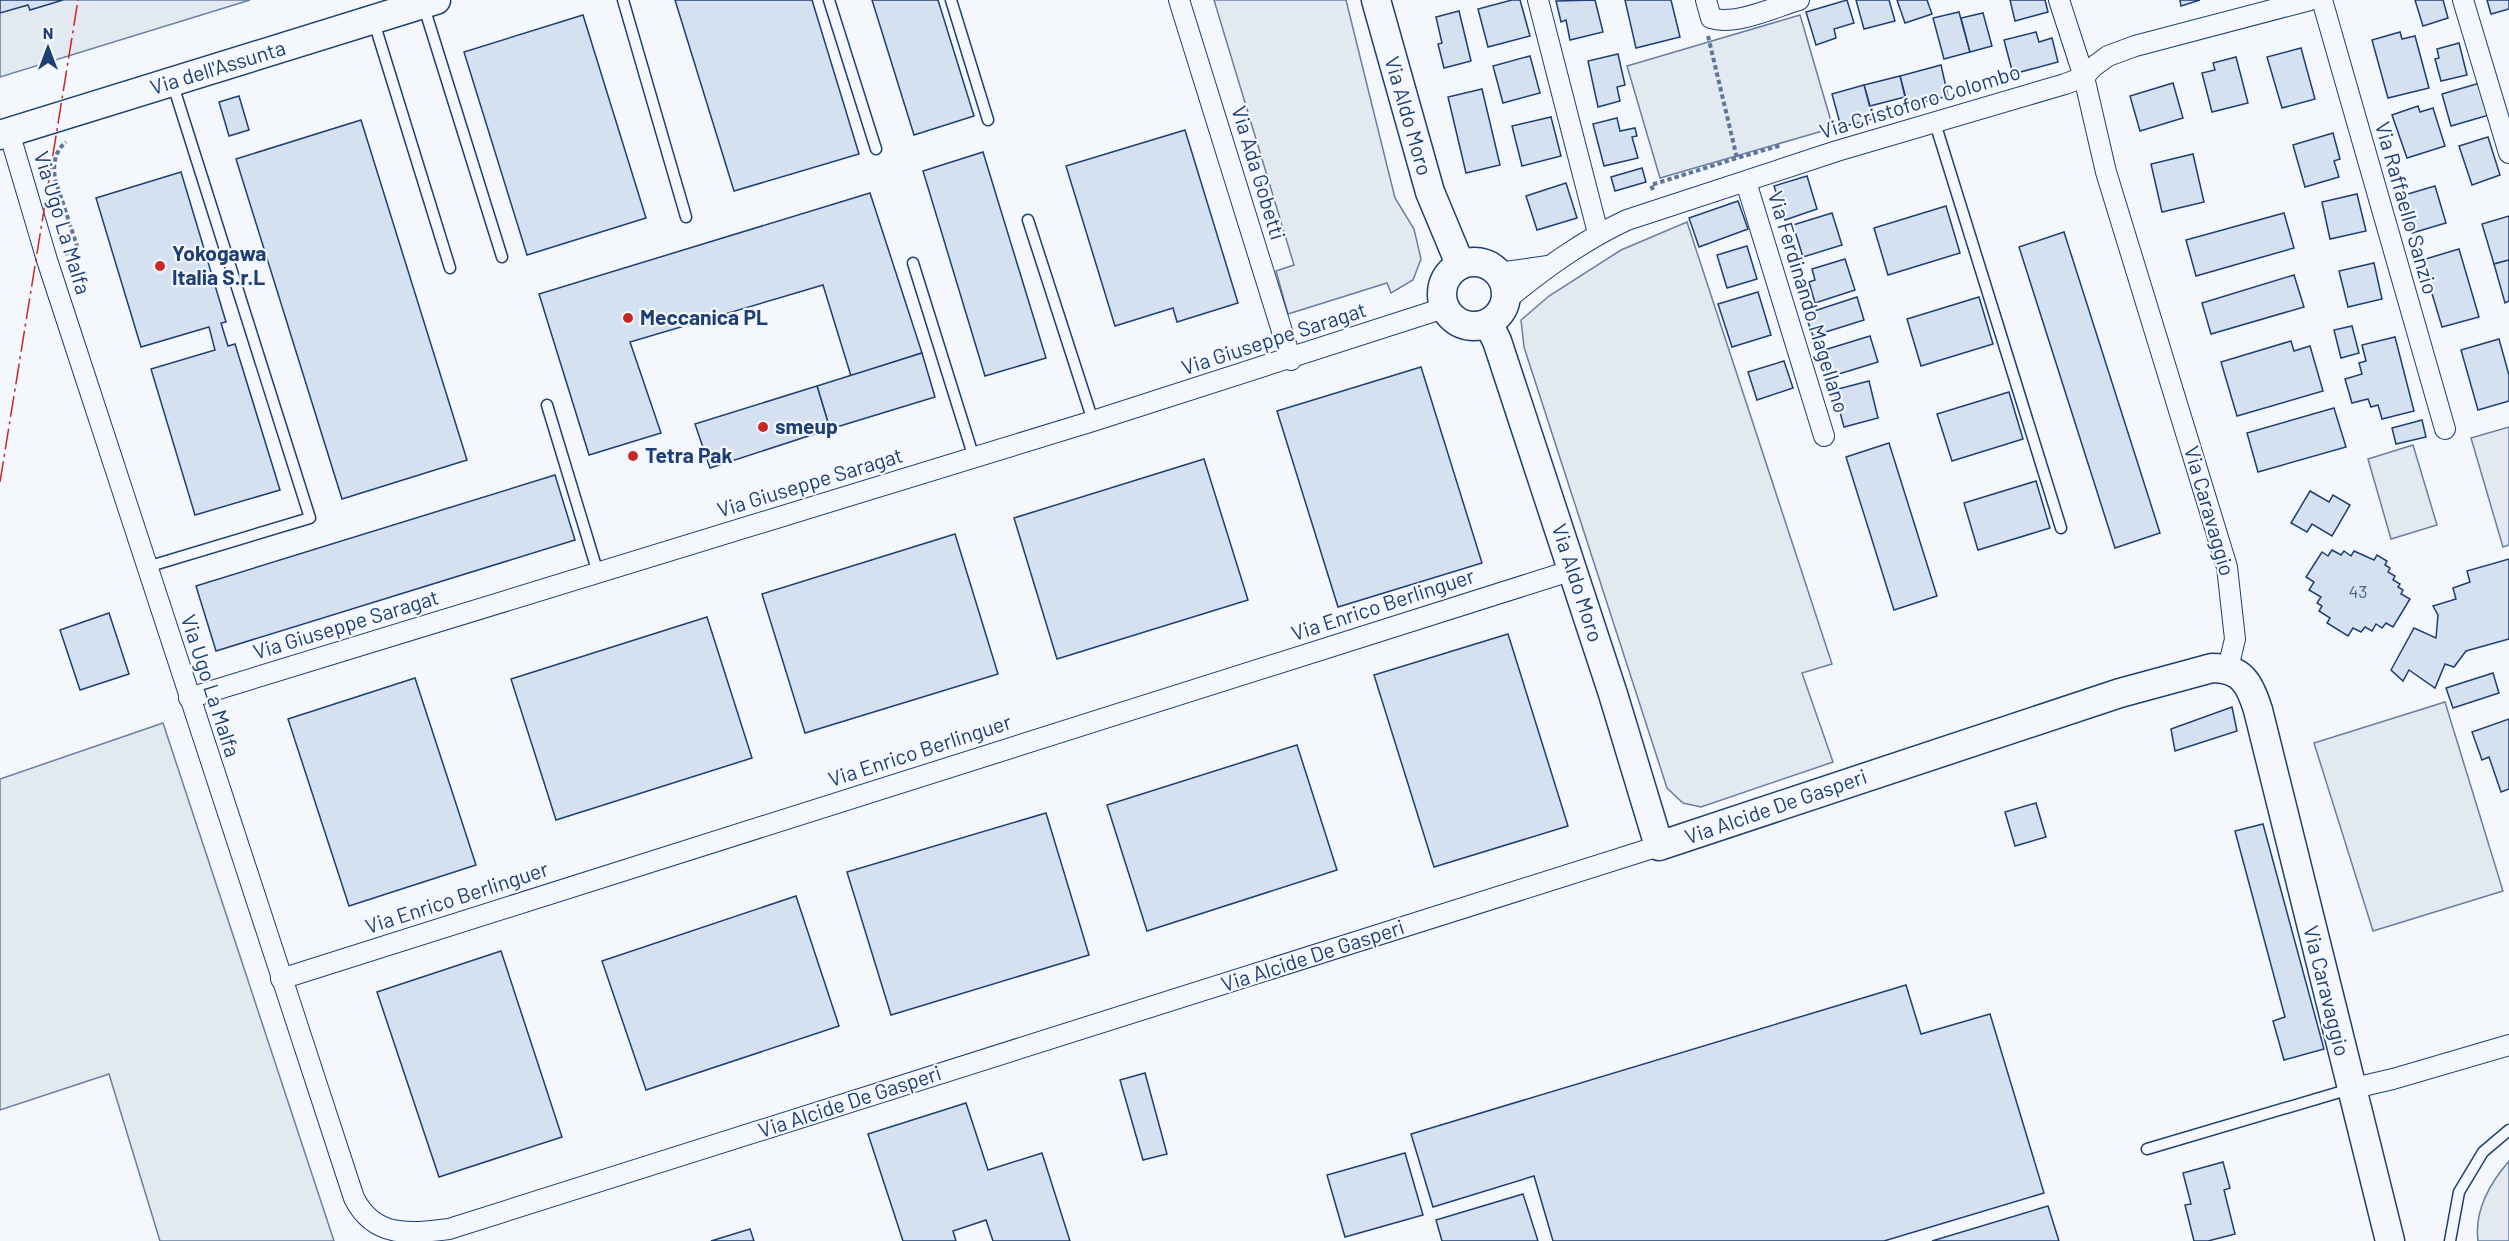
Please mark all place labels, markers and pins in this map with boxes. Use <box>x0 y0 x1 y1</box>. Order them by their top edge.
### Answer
place label: Yokogawa Italia S.r.L <box>172 240 266 289</box>
marker: Yokogawa Italia S.r.L <box>153 259 167 273</box>
place label: Meccanica PL <box>640 304 768 329</box>
marker: Meccanica PL <box>621 311 635 325</box>
place label: smeup <box>775 413 838 438</box>
marker: smeup <box>756 420 770 434</box>
place label: Tetra Pak <box>645 442 733 467</box>
marker: Tetra Pak <box>626 449 640 463</box>

